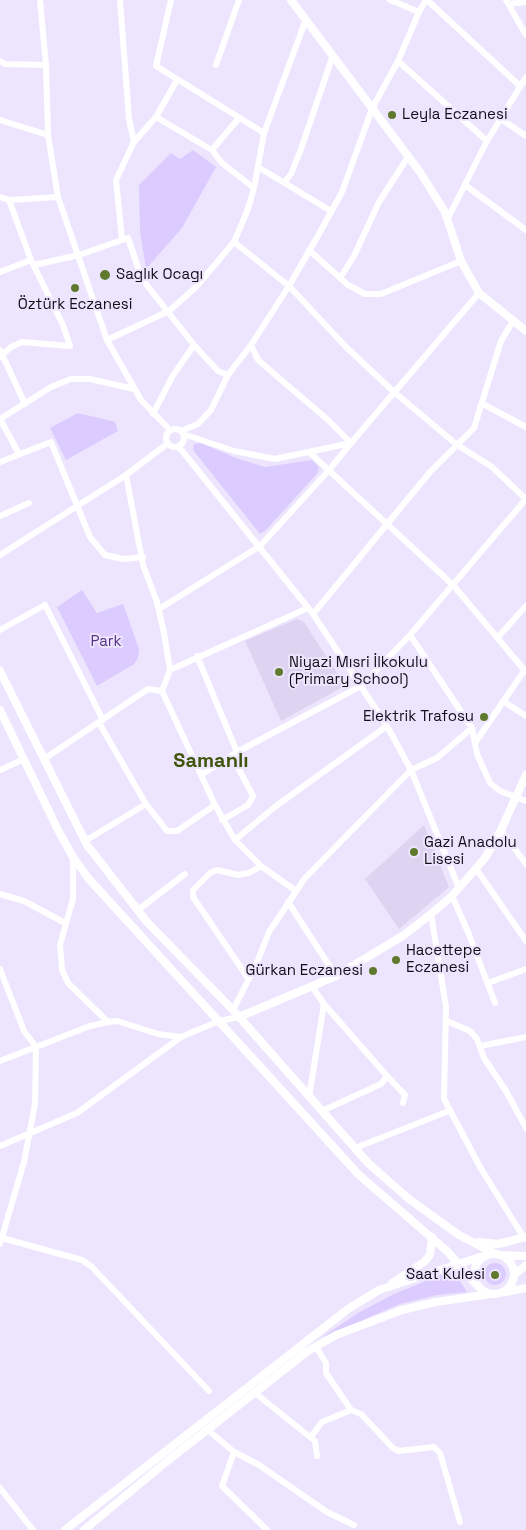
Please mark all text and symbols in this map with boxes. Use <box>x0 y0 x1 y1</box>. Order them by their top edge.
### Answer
place label: Leyla Eczanesi <box>402 106 508 124</box>
marker: Leyla Eczanesi <box>386 109 398 121</box>
place label: Saglık Ocagı <box>116 266 203 284</box>
marker: Saglık Ocagı <box>98 268 112 282</box>
marker: Öztürk Eczanesi <box>69 282 81 294</box>
place label: Öztürk Eczanesi <box>18 296 132 314</box>
park label: Park <box>90 633 122 651</box>
place label: Niyazi Mısri İlkokulu (Primary School) <box>289 654 428 689</box>
marker: Niyazi Mısri İlkokulu (Primary School) <box>273 666 285 678</box>
place label: Elektrik Trafosu <box>363 708 474 726</box>
marker: Elektrik Trafosu <box>478 711 490 723</box>
district label: Samanlı <box>173 750 249 774</box>
place label: Gazi Anadolu Lisesi <box>424 834 517 869</box>
marker: Gazi Anadolu Lisesi <box>408 846 420 858</box>
place label: Hacettepe Eczanesi <box>406 942 481 977</box>
marker: Hacettepe Eczanesi <box>390 954 402 966</box>
place label: Gürkan Eczanesi <box>245 962 363 980</box>
marker: Gürkan Eczanesi <box>367 965 379 977</box>
place label: Saat Kulesi <box>406 1266 485 1284</box>
marker: Saat Kulesi <box>489 1269 501 1281</box>

